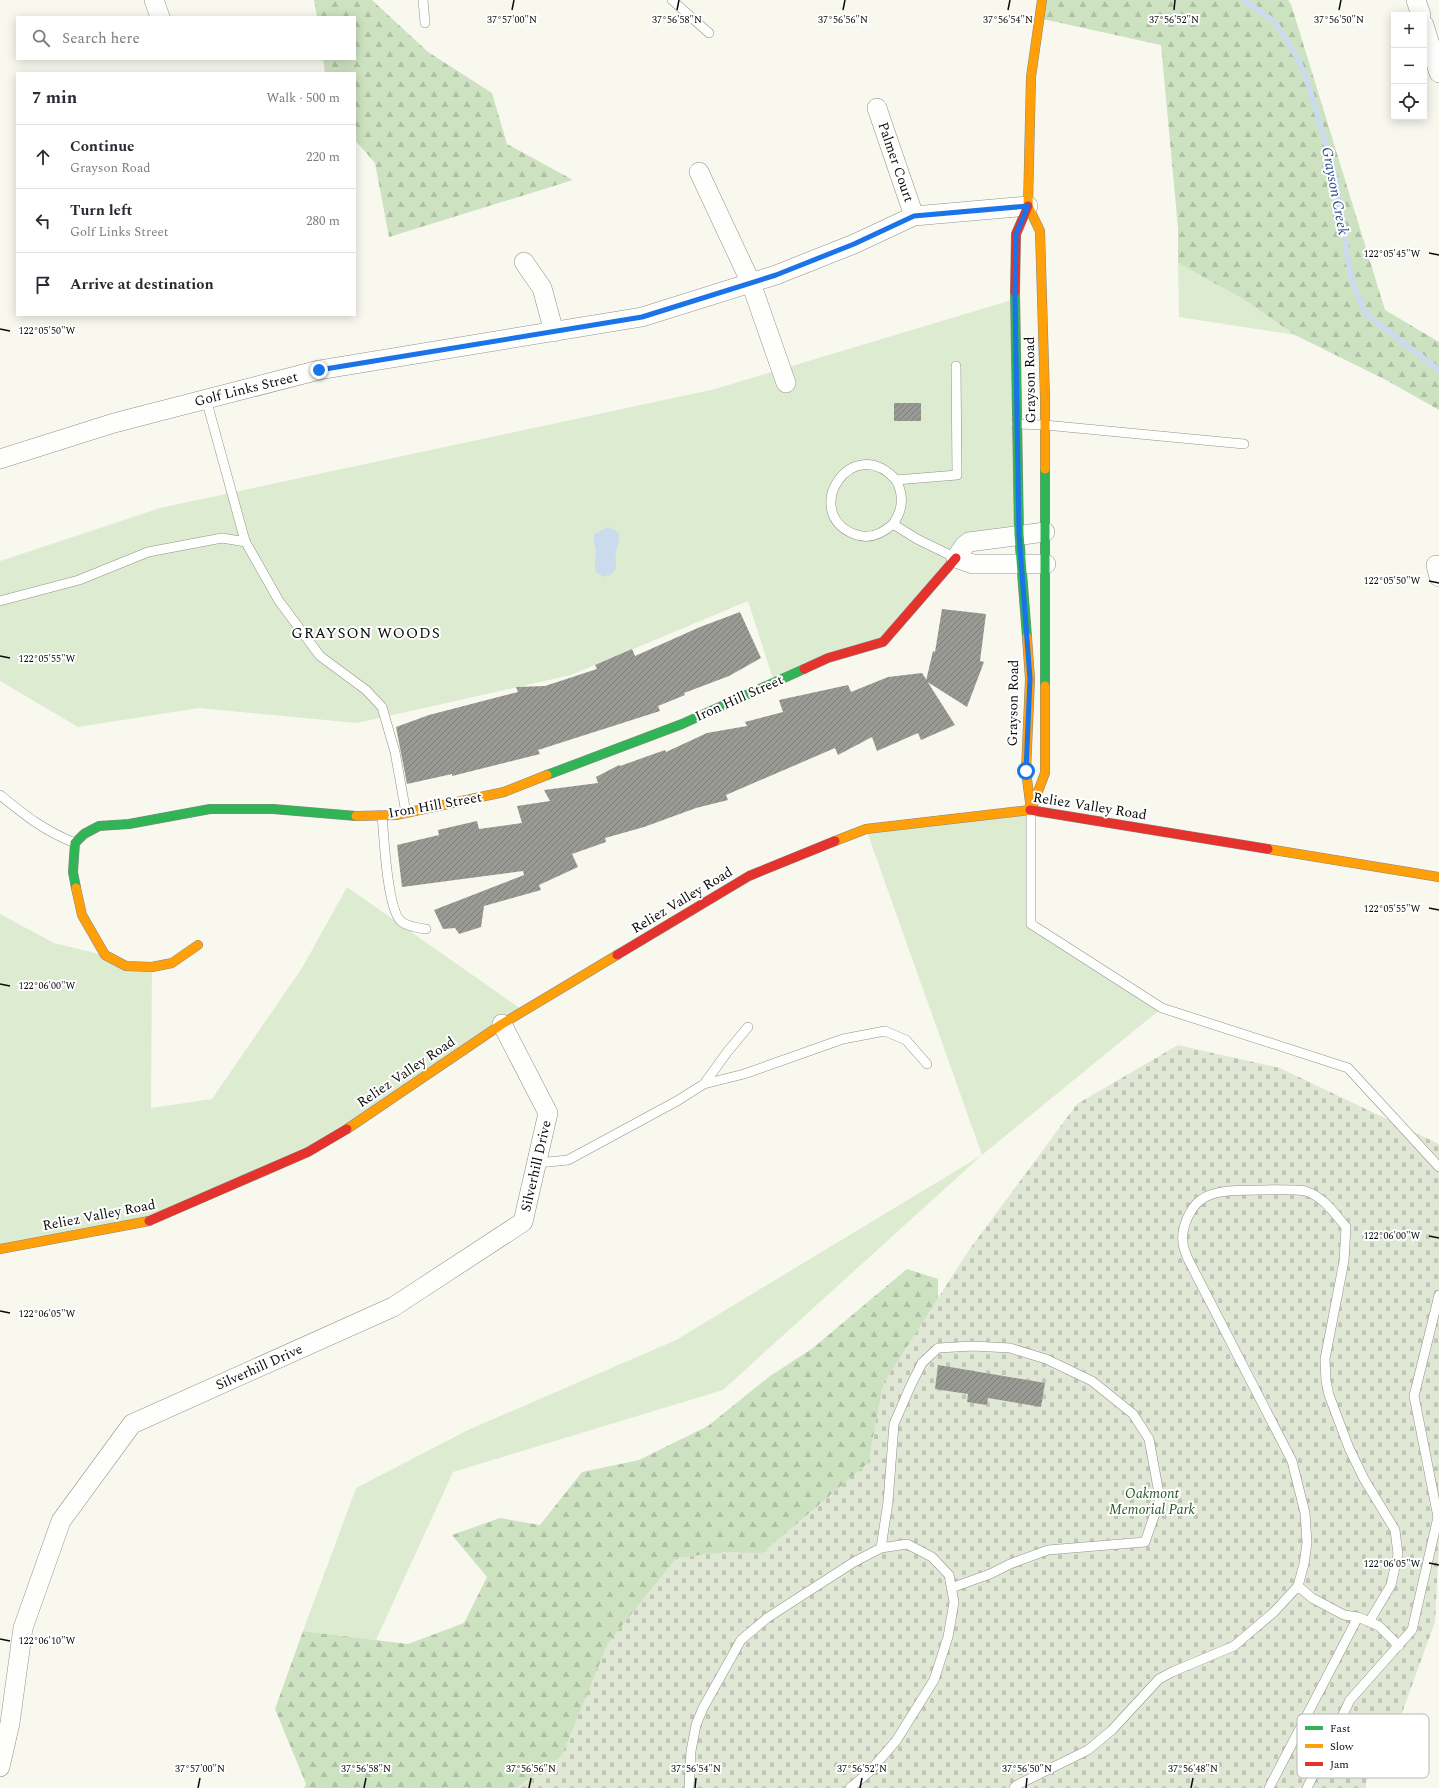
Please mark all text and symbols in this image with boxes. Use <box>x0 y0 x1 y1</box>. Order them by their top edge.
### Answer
text: 37°57'00"N <box>487 12 537 28</box>
text: 37°56'58"N <box>652 12 702 28</box>
text: 37°56'56"N <box>818 12 868 28</box>
text: 37°56'54"N <box>983 12 1033 28</box>
text: 37°56'52"N <box>1149 12 1199 28</box>
text: 37°56'50"N <box>1314 12 1364 28</box>
map controls <box>1391 12 1427 120</box>
button: + <box>1391 12 1427 48</box>
search box <box>16 16 356 60</box>
icon: search <box>30 27 52 49</box>
text: Search here <box>62 27 140 50</box>
button: − <box>1391 48 1427 84</box>
button: locate <box>1391 84 1427 120</box>
text: 7 min <box>32 85 77 111</box>
text: Walk · 500 m <box>266 88 340 108</box>
street label: Palmer Court <box>872 119 920 205</box>
text: Continue <box>70 135 135 158</box>
water label: Grayson Creek <box>1315 145 1355 237</box>
icon: ahead <box>32 146 54 168</box>
text: 220 m <box>306 147 340 167</box>
text: Grayson Road <box>70 158 151 178</box>
text: Turn left <box>70 199 132 222</box>
icon: left <box>32 210 54 232</box>
text: 280 m <box>306 211 340 231</box>
text: Golf Links Street <box>70 222 168 242</box>
text: 122°05'45"W <box>1364 246 1421 262</box>
text: Arrive at destination <box>70 273 214 296</box>
icon: arrive <box>32 274 54 296</box>
text: 122°05'50"W <box>19 323 76 339</box>
street label: Grayson Road <box>1019 336 1041 424</box>
route end <box>310 361 328 379</box>
street label: Golf Links Street <box>192 366 300 412</box>
text: 122°05'50"W <box>1364 573 1421 589</box>
district label: GRAYSON WOODS <box>291 622 441 645</box>
text: 122°05'55"W <box>19 651 76 667</box>
street label: Grayson Road <box>1002 659 1024 747</box>
street label: Iron Hill Street <box>692 669 786 727</box>
route start <box>1017 762 1035 780</box>
street label: Iron Hill Street <box>387 786 483 824</box>
street label: Reliez Valley Road <box>1032 787 1148 825</box>
street label: Reliez Valley Road <box>627 861 737 939</box>
text: 122°05'55"W <box>1364 901 1421 917</box>
text: 122°06'00"W <box>19 978 76 994</box>
street label: Reliez Valley Road <box>353 1031 460 1113</box>
street label: Silverhill Drive <box>515 1118 557 1214</box>
street label: Reliez Valley Road <box>41 1194 158 1236</box>
text: 122°06'00"W <box>1364 1228 1421 1244</box>
text: 122°06'05"W <box>19 1306 76 1322</box>
street label: Silverhill Drive <box>212 1338 306 1396</box>
park label: Oakmont Memorial Park <box>1109 1483 1196 1520</box>
text: 122°06'05"W <box>1364 1556 1421 1572</box>
text: 122°06'10"W <box>19 1633 76 1649</box>
legend <box>1297 1714 1429 1778</box>
text: Fast <box>1330 1720 1351 1737</box>
text: Slow <box>1330 1738 1354 1755</box>
text: Jam <box>1330 1756 1349 1773</box>
text: 37°57'00"N <box>175 1761 225 1777</box>
text: 37°56'58"N <box>341 1761 391 1777</box>
text: 37°56'56"N <box>506 1761 556 1777</box>
text: 37°56'54"N <box>671 1761 721 1777</box>
text: 37°56'52"N <box>837 1761 887 1777</box>
text: 37°56'50"N <box>1002 1761 1052 1777</box>
text: 37°56'48"N <box>1168 1761 1218 1777</box>

